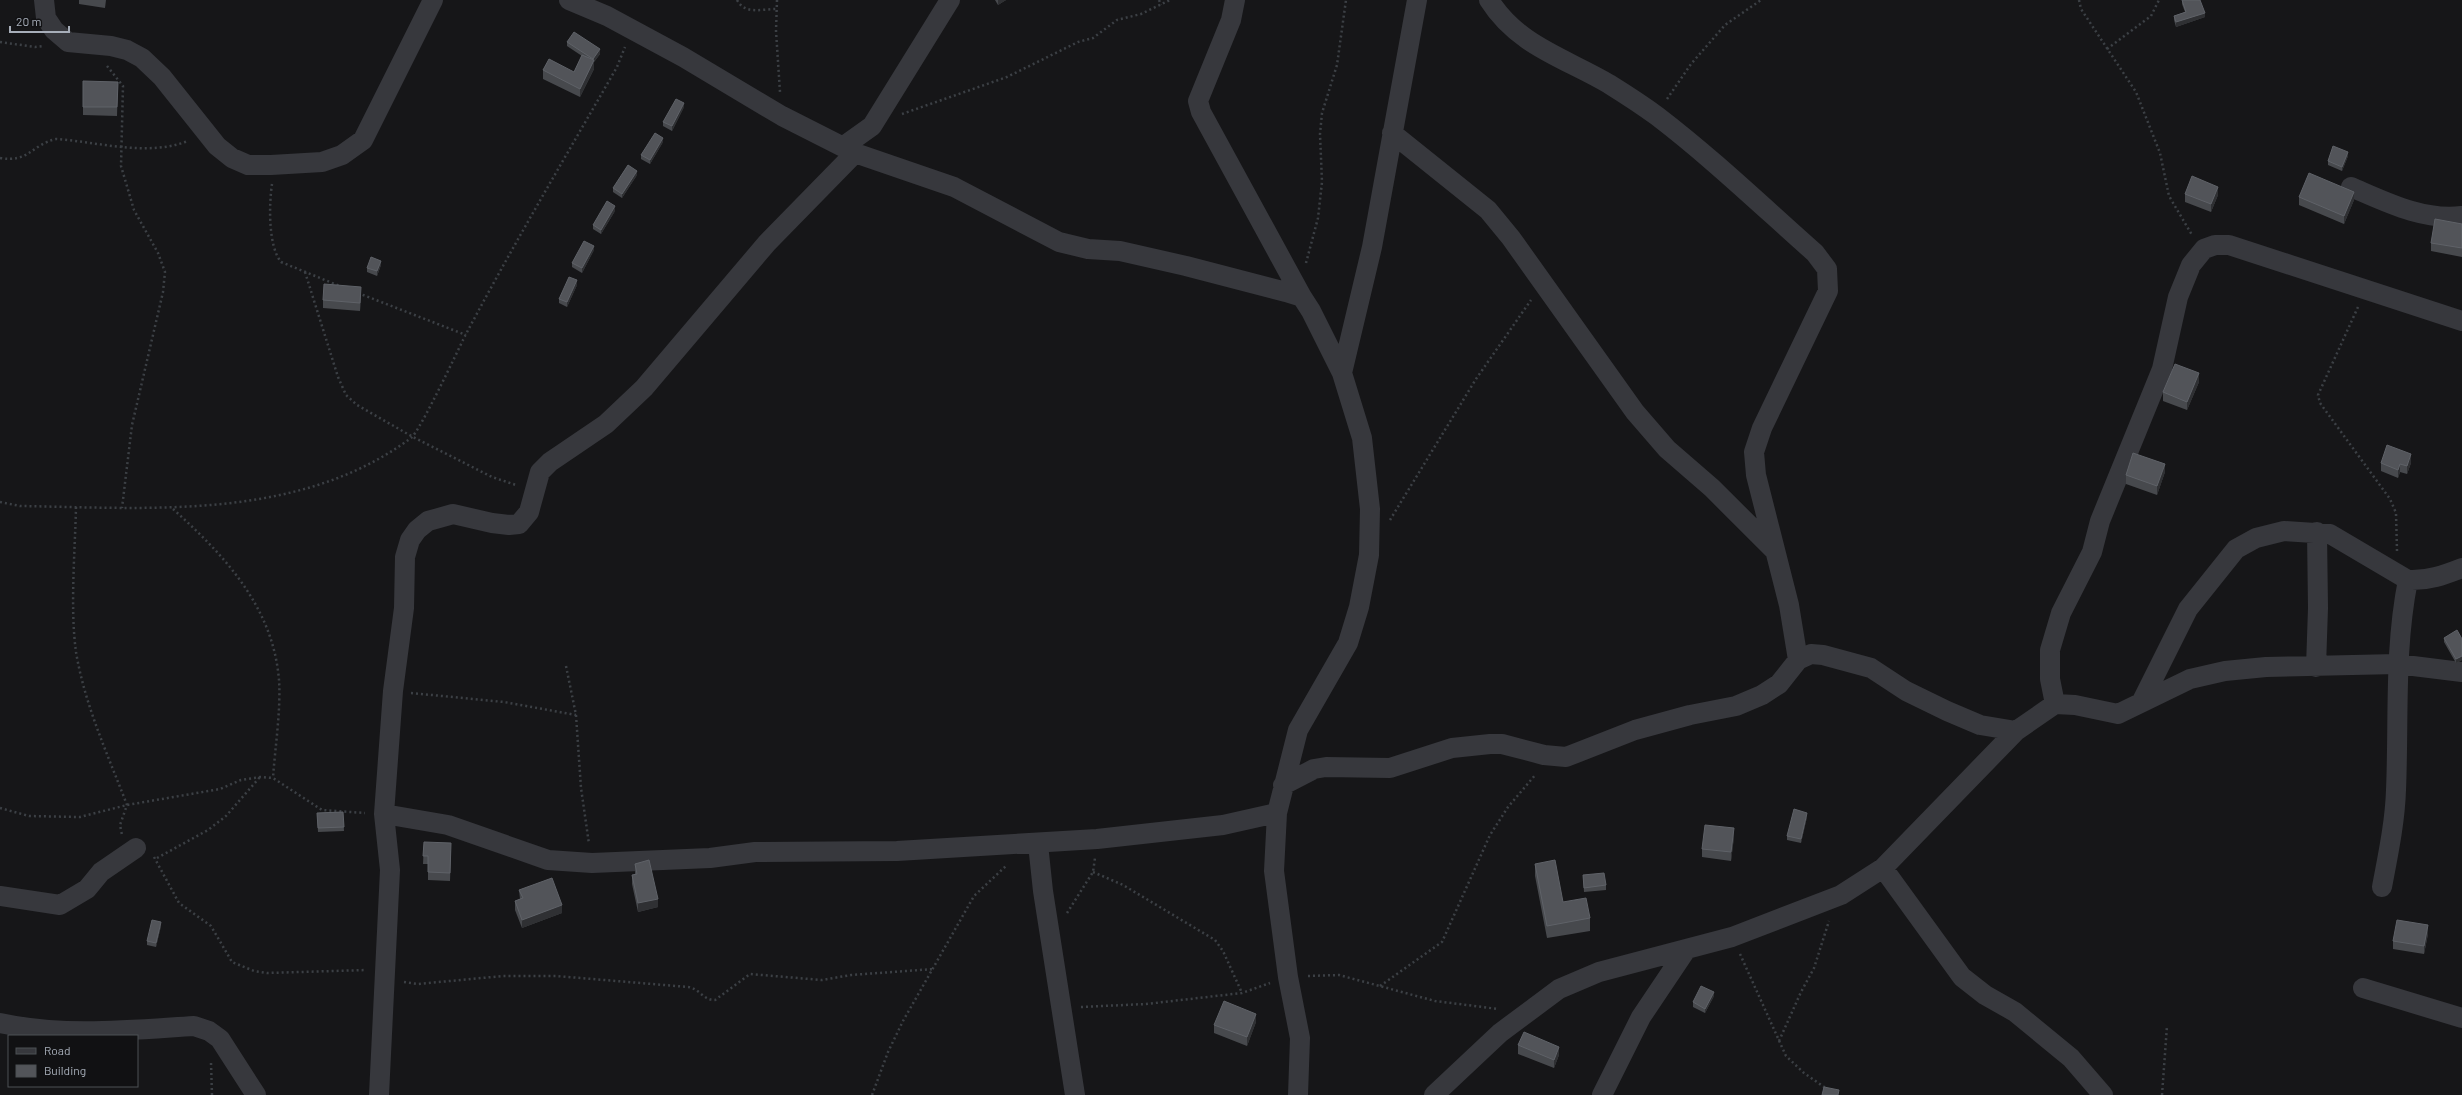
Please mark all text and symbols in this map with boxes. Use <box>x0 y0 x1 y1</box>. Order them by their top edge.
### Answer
scale bar <box>10 8 69 34</box>
text: 20 m <box>16 14 42 28</box>
legend <box>8 1035 138 1087</box>
text: Road <box>44 1043 71 1057</box>
text: Building <box>44 1063 86 1077</box>

